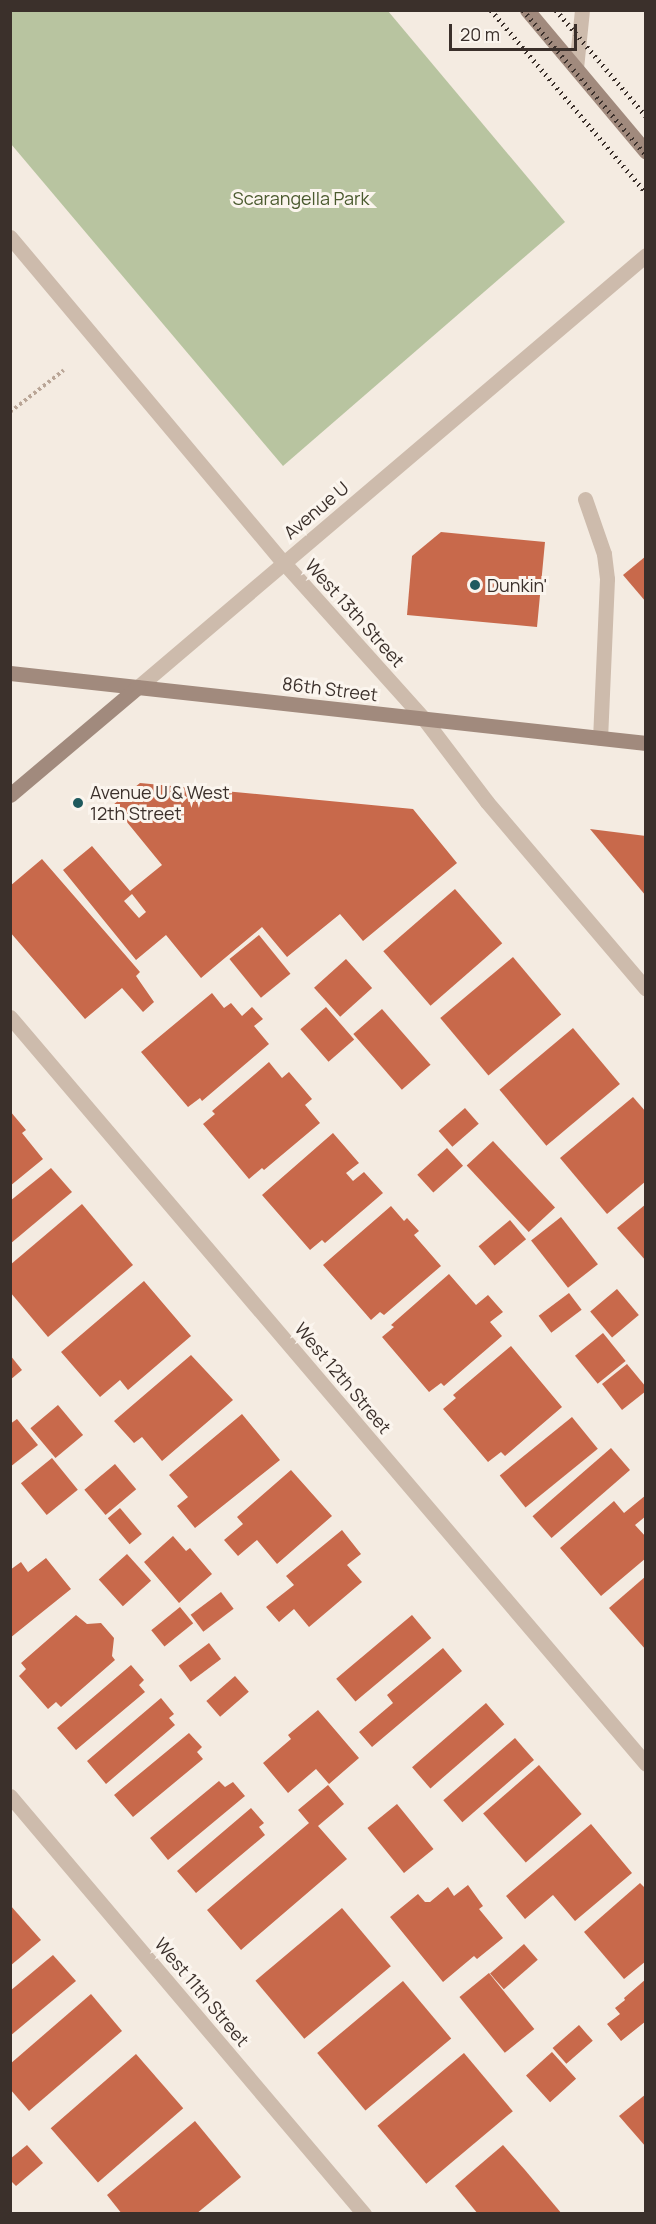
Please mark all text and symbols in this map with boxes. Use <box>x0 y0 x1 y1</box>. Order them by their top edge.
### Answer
scale bar <box>452 12 580 50</box>
text: 20 m <box>460 22 500 46</box>
park label: Scarangella Park <box>233 187 369 209</box>
street label: Avenue U <box>279 477 353 543</box>
street label: West 13th Street <box>301 555 409 671</box>
place label: Dunkin' <box>487 574 547 596</box>
marker: Dunkin' <box>468 578 482 592</box>
street label: 86th Street <box>281 672 379 706</box>
place label: Avenue U & West 12th Street <box>90 782 230 824</box>
marker: Avenue U & West 12th Street <box>71 796 85 810</box>
street label: West 12th Street <box>290 1318 396 1438</box>
street label: West 11th Street <box>150 1933 254 2051</box>

